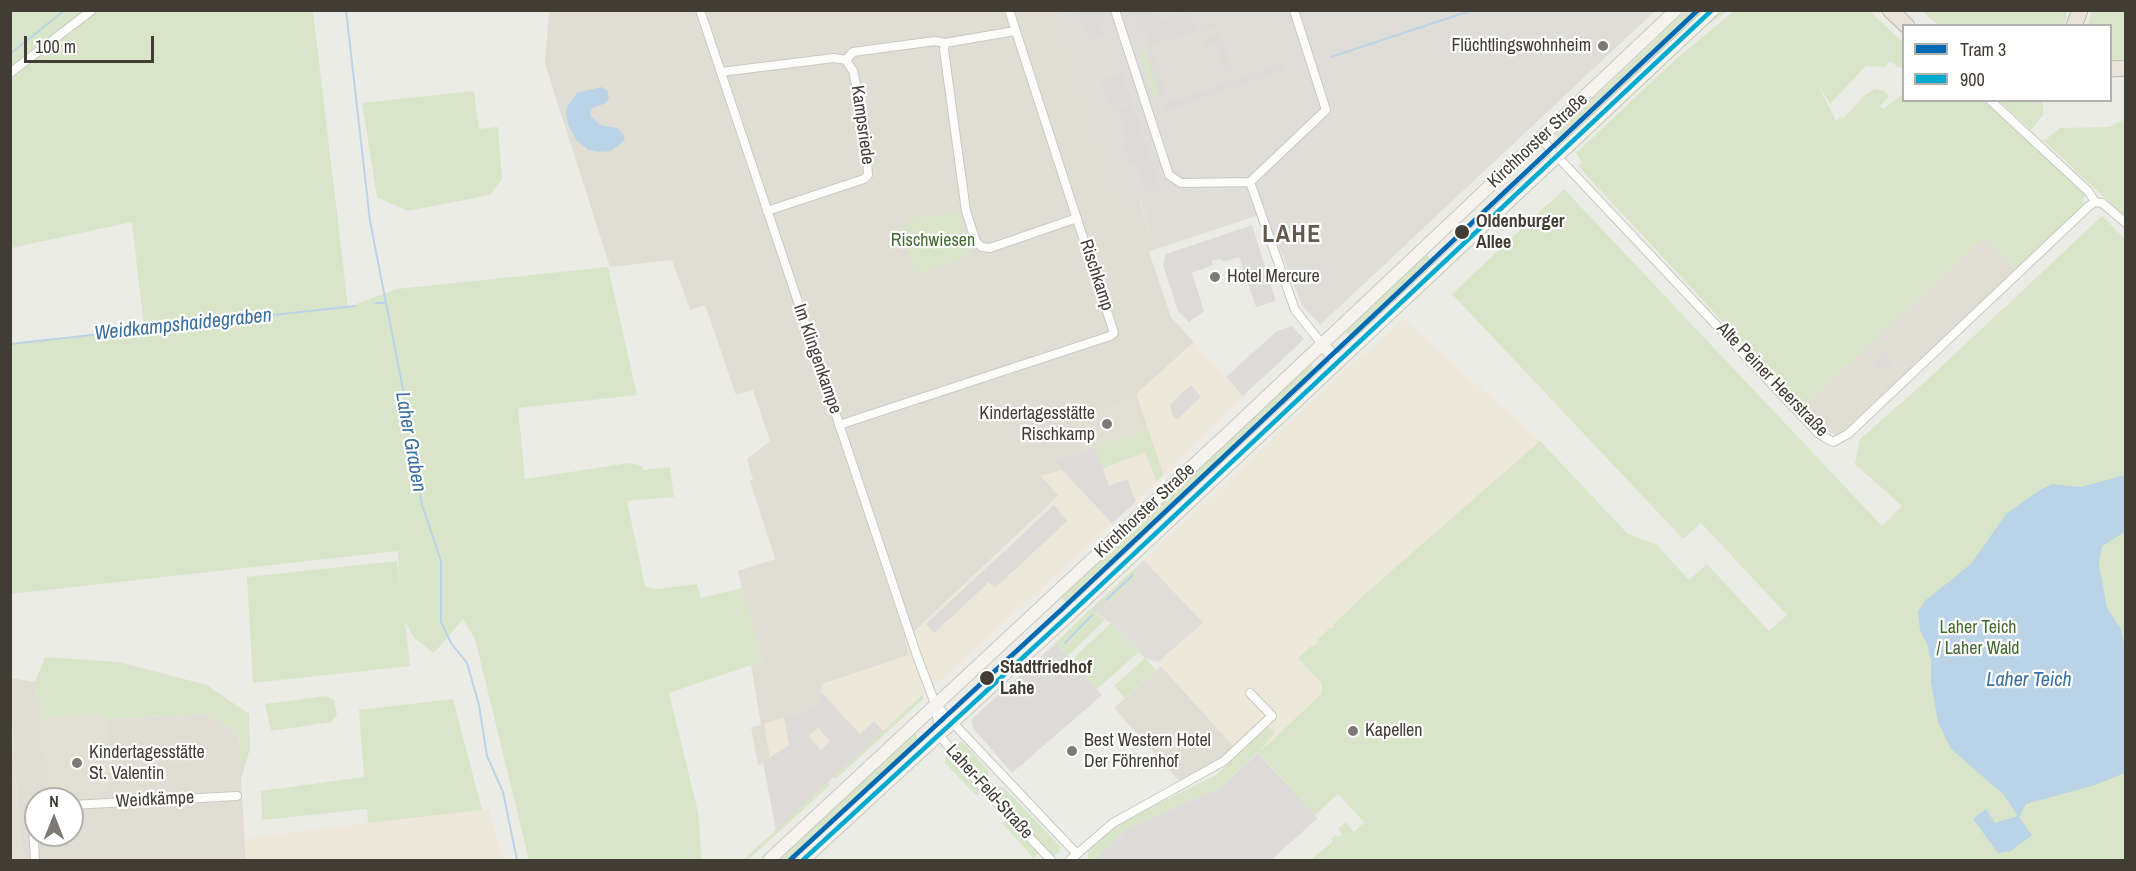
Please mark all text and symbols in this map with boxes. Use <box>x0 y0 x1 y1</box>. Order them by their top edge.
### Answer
scale bar <box>27 24 158 62</box>
legend <box>1902 24 2112 102</box>
text: 100 m <box>35 34 76 59</box>
place label: Flüchtlingswohnheim <box>1452 35 1591 57</box>
text: Tram 3 <box>1960 37 2006 62</box>
marker: Flüchtlingswohnheim <box>1596 39 1610 53</box>
text: 900 <box>1960 67 1985 92</box>
street label: Kampsriede <box>846 84 878 166</box>
street label: Kirchhorster Straße <box>1484 89 1592 193</box>
place label: Oldenburger Allee <box>1476 211 1565 254</box>
district label: LAHE <box>1262 222 1322 250</box>
marker: Oldenburger Allee <box>1453 223 1471 241</box>
park label: Rischwiesen <box>891 230 975 252</box>
street label: Rischkamp <box>1074 237 1118 313</box>
place label: Hotel Mercure <box>1227 266 1320 288</box>
marker: Hotel Mercure <box>1208 270 1222 284</box>
street label: Im Klingenkampe <box>788 301 846 417</box>
water label: Weidkampshaidegraben <box>93 304 273 346</box>
street label: Alte Peiner Heerstraße <box>1712 318 1832 442</box>
water label: Laher Graben <box>389 390 431 494</box>
place label: Kindertagesstätte Rischkamp <box>979 403 1095 446</box>
marker: Kindertagesstätte Rischkamp <box>1100 417 1114 431</box>
street label: Kirchhorster Straße <box>1091 459 1199 563</box>
park label: Laher Teich / Laher Wald <box>1936 617 2020 660</box>
place label: Stadtfriedhof Lahe <box>1000 657 1092 700</box>
marker: Stadtfriedhof Lahe <box>978 669 996 687</box>
water label: Laher Teich <box>1986 669 2072 693</box>
place label: Kapellen <box>1365 720 1422 742</box>
marker: Kapellen <box>1346 724 1360 738</box>
place label: Best Western Hotel Der Föhrenhof <box>1084 730 1211 772</box>
street label: Laher-Feld-Straße <box>941 740 1037 844</box>
place label: Kindertagesstätte St. Valentin <box>89 742 205 784</box>
marker: Best Western Hotel Der Föhrenhof <box>1065 744 1079 758</box>
marker: Kindertagesstätte St. Valentin <box>70 756 84 770</box>
north arrow <box>24 787 84 847</box>
street label: Weidkämpe <box>115 787 195 813</box>
text: N <box>49 790 59 812</box>

